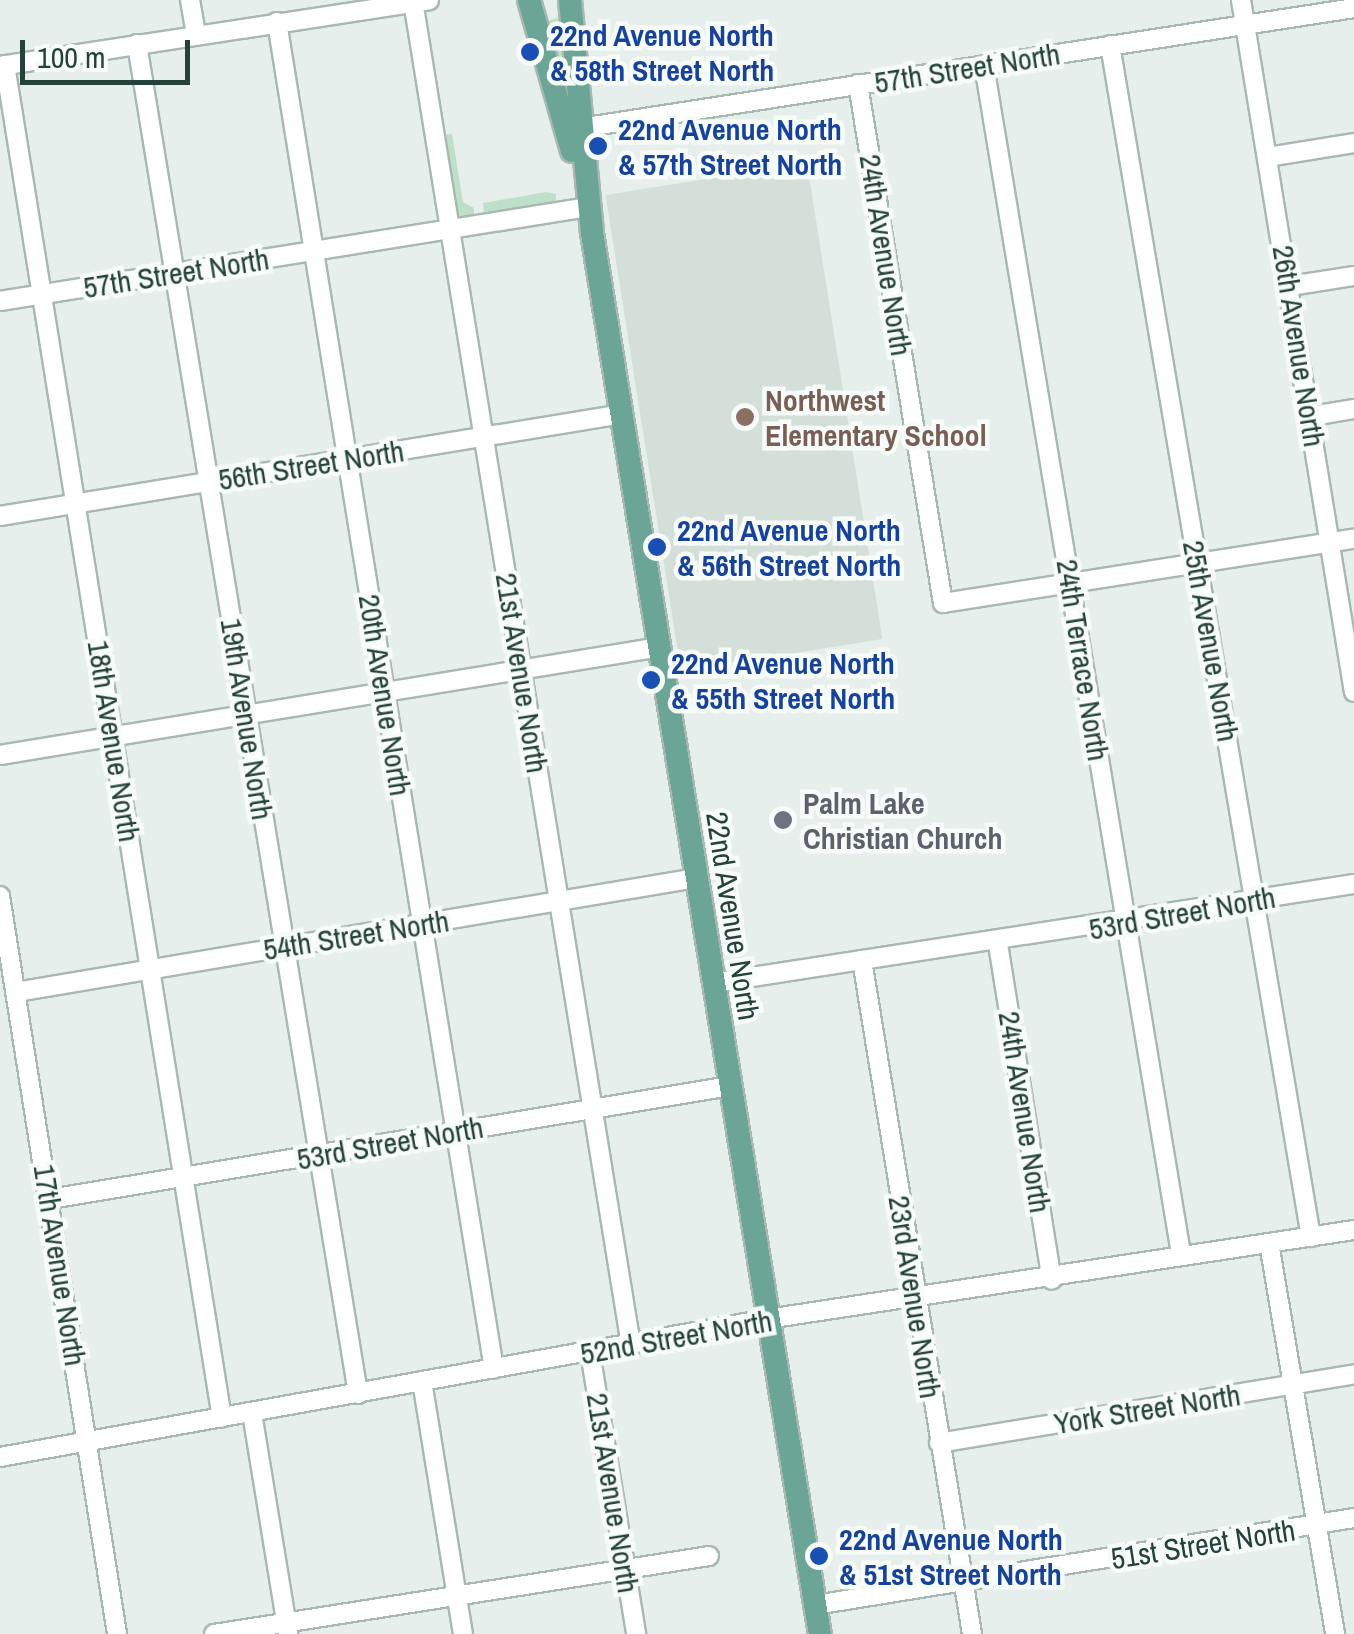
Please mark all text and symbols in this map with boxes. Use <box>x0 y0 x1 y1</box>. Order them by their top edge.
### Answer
place label: 22nd Avenue North & 58th Street North <box>550 17 775 88</box>
scale bar <box>25 20 195 82</box>
street label: 57th Street North <box>872 36 1062 100</box>
text: 100 m <box>37 37 105 77</box>
marker: 22nd Avenue North & 58th Street North <box>519 41 541 63</box>
place label: 22nd Avenue North & 57th Street North <box>618 111 843 182</box>
marker: 22nd Avenue North & 57th Street North <box>587 135 609 157</box>
street label: 24th Avenue North <box>852 151 920 359</box>
street label: 57th Street North <box>81 241 271 305</box>
street label: 26th Avenue North <box>1265 242 1333 450</box>
place label: Northwest Elementary School <box>765 382 986 452</box>
marker: Northwest Elementary School <box>734 406 756 428</box>
street label: 56th Street North <box>216 433 406 497</box>
place label: 22nd Avenue North & 56th Street North <box>677 512 902 582</box>
marker: 22nd Avenue North & 56th Street North <box>646 536 668 558</box>
street label: 25th Avenue North <box>1175 537 1247 745</box>
street label: 24th Terrace North <box>1049 557 1117 763</box>
street label: 21st Avenue North <box>488 570 556 776</box>
street label: 20th Avenue North <box>351 591 419 799</box>
street label: 19th Avenue North <box>213 615 281 823</box>
street label: 18th Avenue North <box>80 637 148 845</box>
place label: 22nd Avenue North & 55th Street North <box>671 645 896 716</box>
marker: 22nd Avenue North & 55th Street North <box>640 669 662 691</box>
place label: Palm Lake Christian Church <box>803 785 1003 856</box>
street label: 22nd Avenue North <box>699 809 767 1023</box>
marker: Palm Lake Christian Church <box>772 809 794 831</box>
street label: 53rd Street North <box>1086 879 1278 947</box>
street label: 54th Street North <box>261 903 451 967</box>
street label: 24th Avenue North <box>991 1008 1059 1216</box>
street label: 53rd Street North <box>294 1109 486 1177</box>
street label: 17th Avenue North <box>26 1161 94 1369</box>
street label: 23rd Avenue North <box>881 1192 949 1402</box>
street label: 52nd Street North <box>577 1302 775 1372</box>
street label: York Street North <box>1051 1377 1243 1441</box>
street label: 21st Avenue North <box>579 1390 647 1596</box>
street label: 51st Street North <box>1108 1512 1298 1576</box>
place label: 22nd Avenue North & 51st Street North <box>839 1521 1064 1592</box>
marker: 22nd Avenue North & 51st Street North <box>808 1545 830 1567</box>

